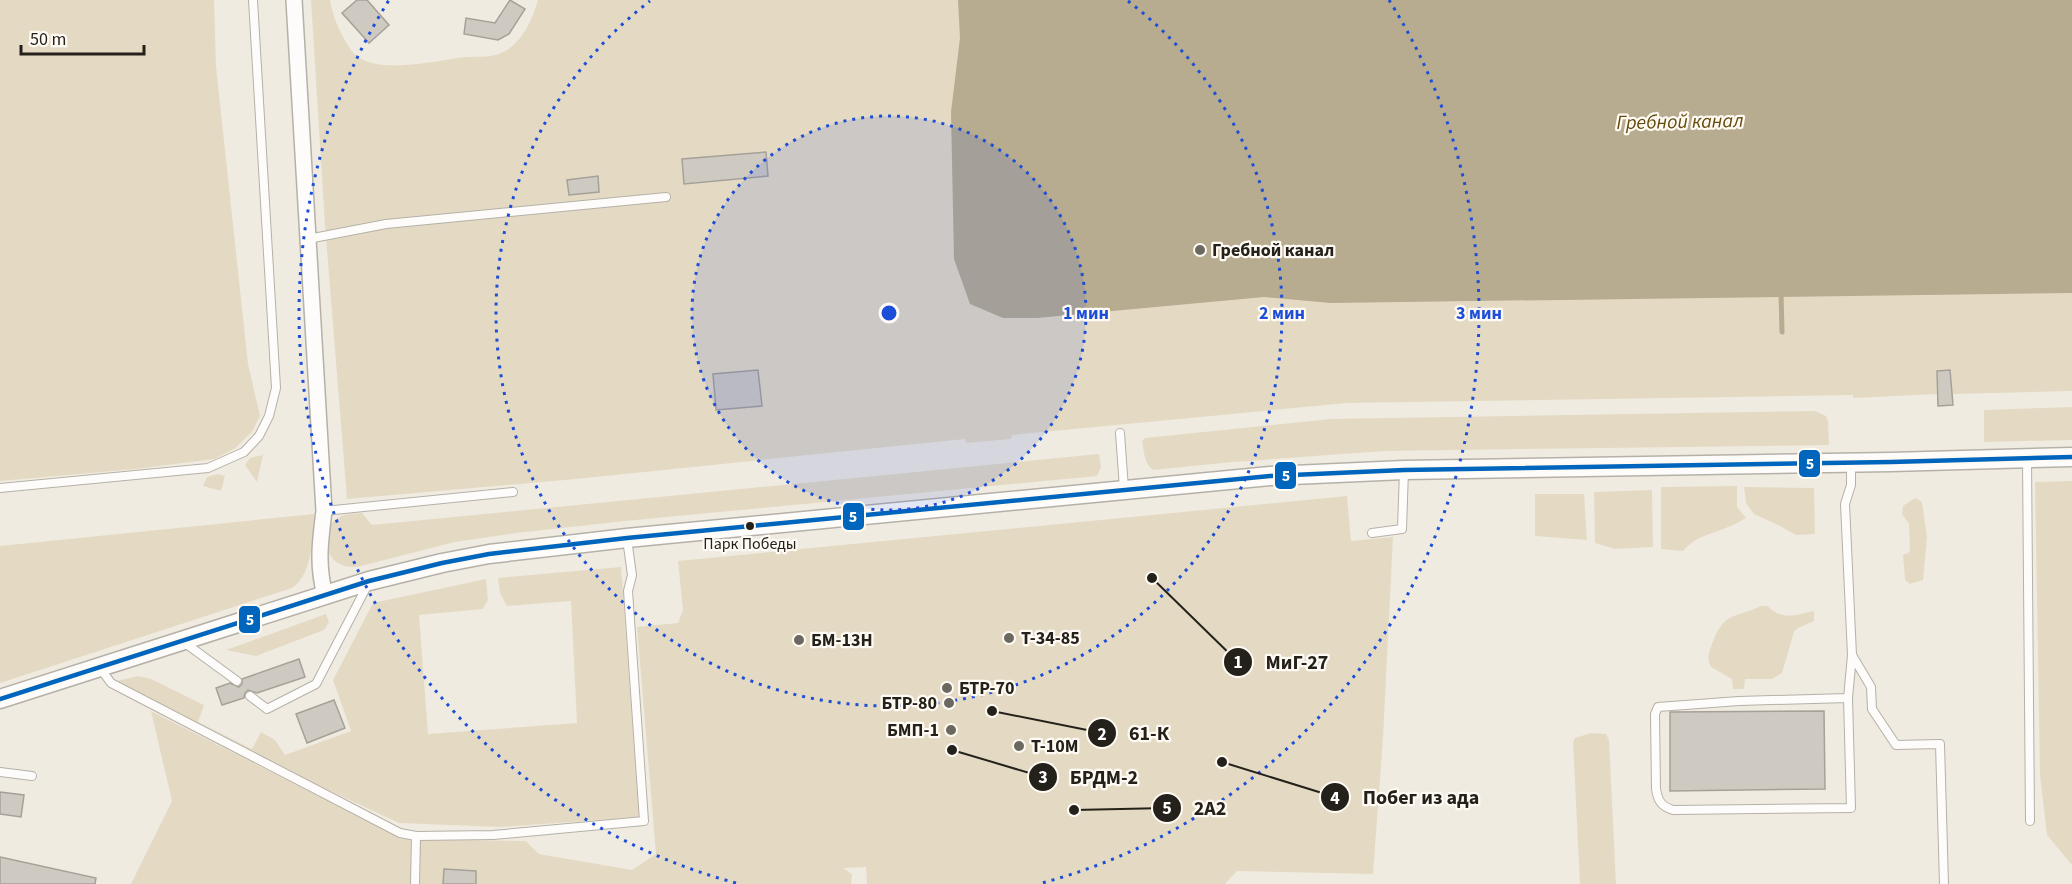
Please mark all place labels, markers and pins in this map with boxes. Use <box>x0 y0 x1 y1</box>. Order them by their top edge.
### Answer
place label: Гребной канал <box>1212 238 1334 263</box>
marker: Гребной канал <box>1193 243 1207 257</box>
centre of rings <box>879 303 899 323</box>
marker: Парк Победы <box>744 520 756 532</box>
place label: Парк Победы <box>703 533 797 555</box>
place label: T-34-85 <box>1021 626 1080 651</box>
place label: БМ-13Н <box>811 628 873 653</box>
marker: T-34-85 <box>1002 631 1016 645</box>
marker: БМ-13Н <box>792 633 806 647</box>
callout: МиГ-27 <box>1223 643 1340 681</box>
place label: БТР-70 <box>959 676 1015 701</box>
marker: БТР-70 <box>940 681 954 695</box>
place label: БТР-80 <box>881 691 937 716</box>
marker: БТР-80 <box>942 696 956 710</box>
callout: 61-К <box>1087 714 1181 752</box>
place label: БМП-1 <box>887 718 939 743</box>
marker: БМП-1 <box>944 723 958 737</box>
place label: Т-10М <box>1031 734 1079 759</box>
marker: Т-10М <box>1012 739 1026 753</box>
callout: БРДМ-2 <box>1028 758 1150 796</box>
callout: Побег из ада <box>1320 778 1491 816</box>
callout: 2А2 <box>1152 789 1238 827</box>

